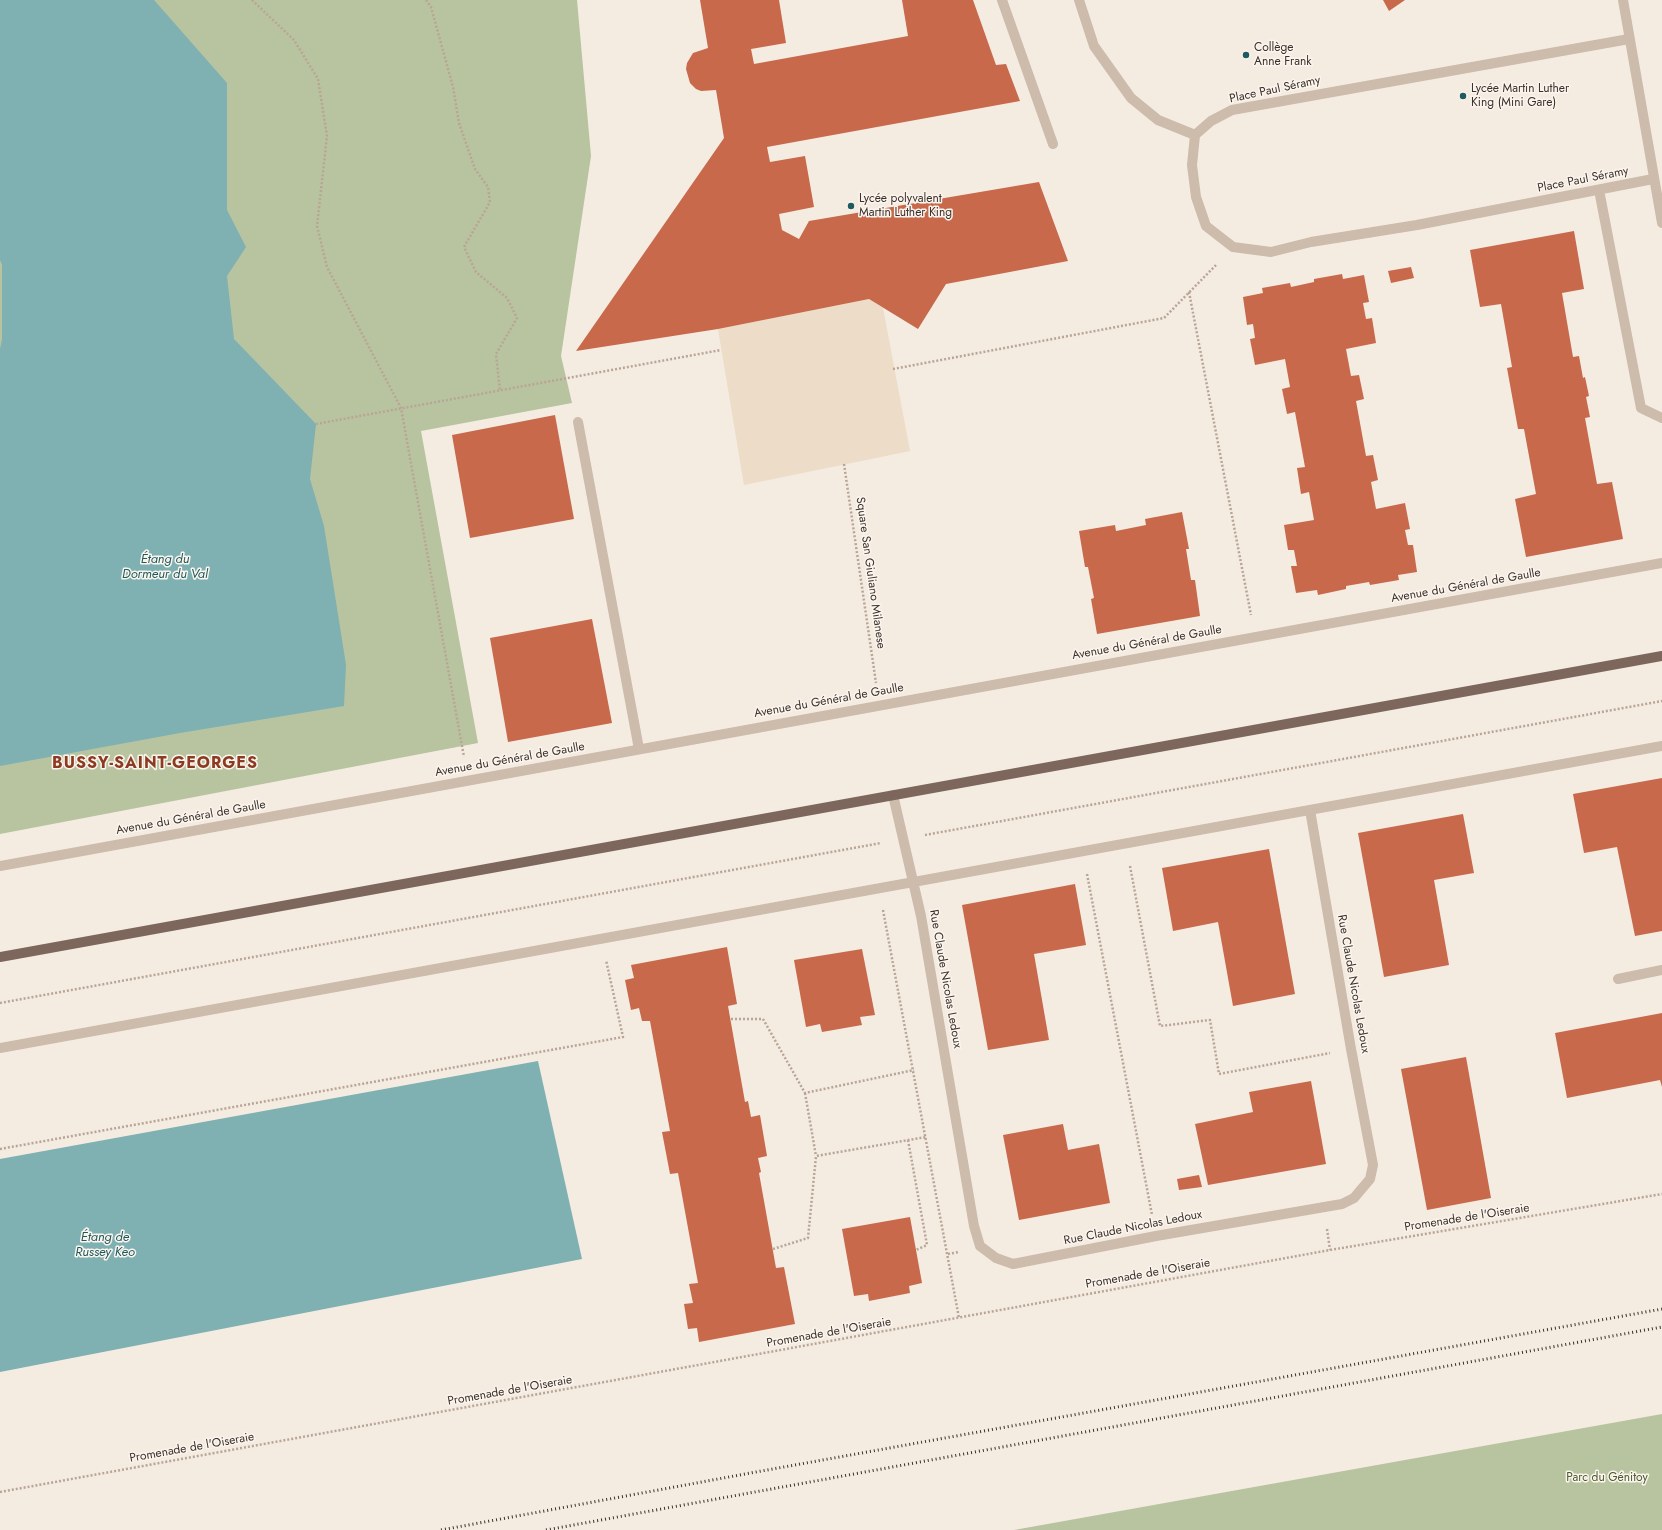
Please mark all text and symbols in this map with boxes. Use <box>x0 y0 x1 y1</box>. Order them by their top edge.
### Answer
place label: Collège Anne Frank <box>1254 41 1312 69</box>
marker: Collège Anne Frank <box>1241 50 1251 60</box>
street label: Place Paul Séramy <box>1228 73 1322 107</box>
place label: Lycée Martin Luther King (Mini Gare) <box>1471 82 1569 110</box>
marker: Lycée Martin Luther King (Mini Gare) <box>1458 91 1468 101</box>
street label: Place Paul Séramy <box>1536 164 1630 196</box>
place label: Lycée polyvalent Martin Luther King <box>859 192 952 220</box>
marker: Lycée polyvalent Martin Luther King <box>846 201 856 211</box>
street label: Square San Giuliano Milanese <box>852 496 888 650</box>
water label: Étang du Dormeur du Val <box>122 552 208 583</box>
street label: Avenue du Général de Gaulle <box>1390 566 1542 606</box>
street label: Avenue du Général de Gaulle <box>1071 623 1223 663</box>
street label: Avenue du Général de Gaulle <box>753 681 905 721</box>
street label: Avenue du Général de Gaulle <box>434 740 586 780</box>
district label: BUSSY-SAINT-GEORGES <box>52 754 258 774</box>
street label: Avenue du Général de Gaulle <box>115 798 267 838</box>
street label: Rue Claude Nicolas Ledoux <box>926 909 964 1049</box>
street label: Rue Claude Nicolas Ledoux <box>1334 914 1372 1054</box>
street label: Promenade de l'Oiseraie <box>1404 1201 1530 1235</box>
street label: Rue Claude Nicolas Ledoux <box>1063 1208 1203 1248</box>
water label: Étang de Russey Keo <box>75 1230 135 1261</box>
street label: Promenade de l'Oiseraie <box>1085 1256 1211 1292</box>
street label: Promenade de l'Oiseraie <box>766 1315 892 1351</box>
street label: Promenade de l'Oiseraie <box>447 1373 573 1409</box>
street label: Promenade de l'Oiseraie <box>129 1430 255 1466</box>
park label: Parc du Génitoy <box>1566 1471 1648 1485</box>

